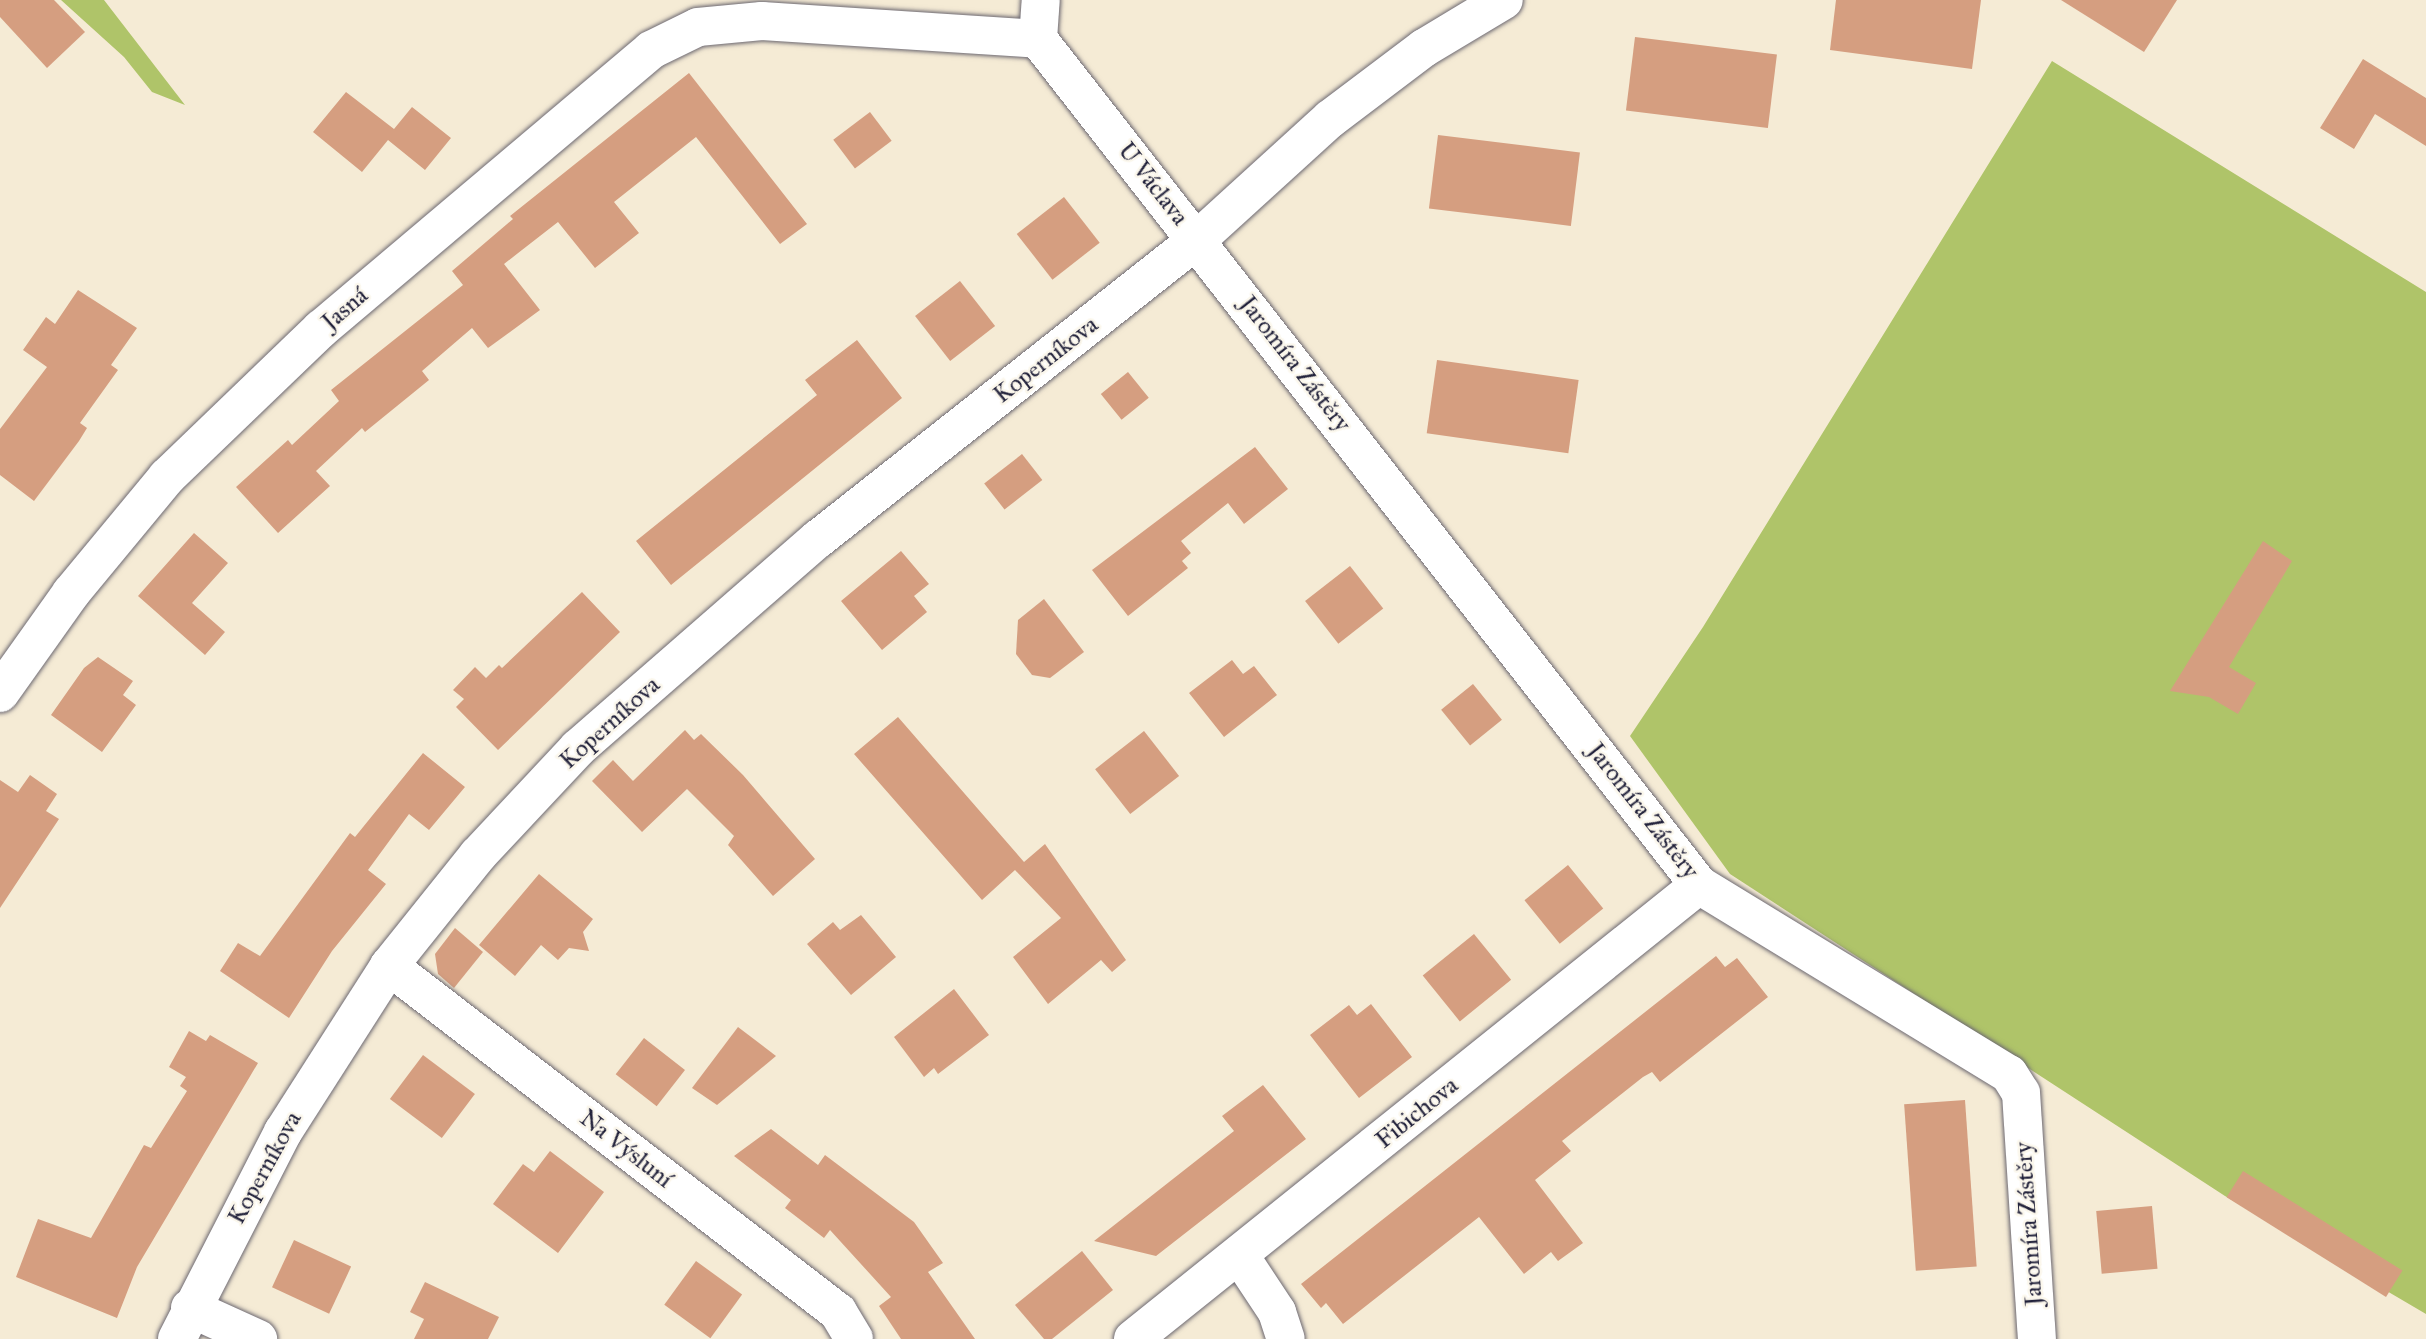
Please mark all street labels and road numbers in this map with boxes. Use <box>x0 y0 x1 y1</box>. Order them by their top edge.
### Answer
street label: U Václava <box>1112 137 1194 231</box>
street label: Jasná <box>316 281 374 337</box>
street label: Jaromíra Zástěry <box>1233 291 1357 437</box>
street label: Koperníkova <box>988 310 1104 410</box>
street label: Koperníkova <box>554 671 666 775</box>
street label: Jaromíra Zástěry <box>1581 738 1705 884</box>
street label: Fibichova <box>1370 1071 1464 1155</box>
street label: Na Výsluní <box>574 1104 678 1194</box>
street label: Koperníkova <box>222 1107 308 1229</box>
street label: Jaromíra Zástěry <box>2009 1141 2049 1307</box>

